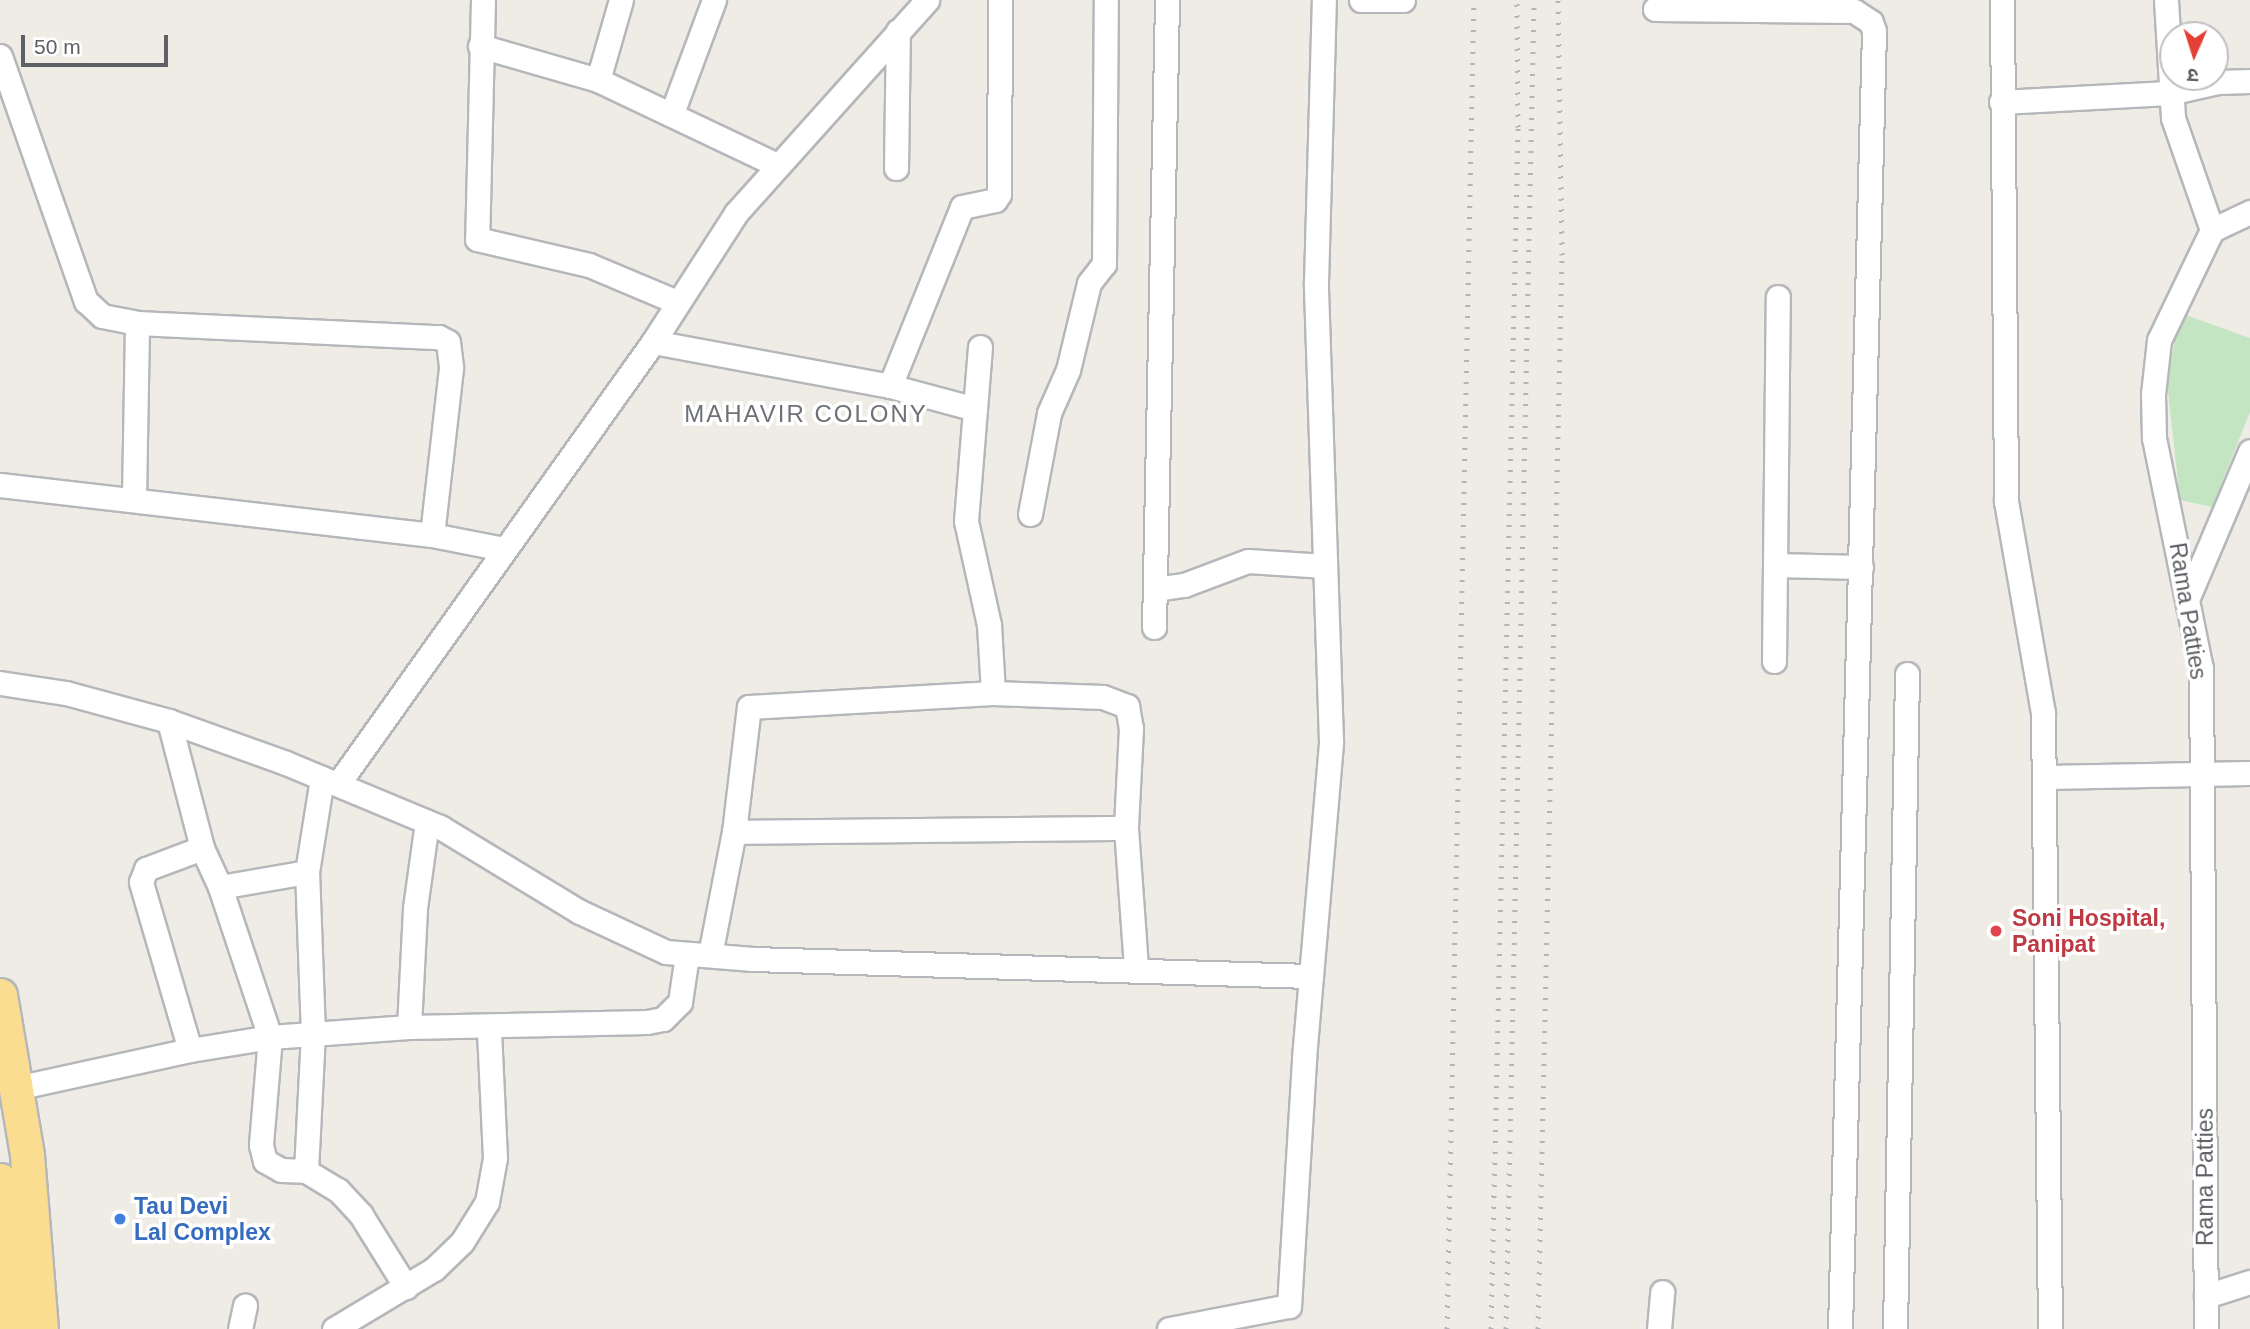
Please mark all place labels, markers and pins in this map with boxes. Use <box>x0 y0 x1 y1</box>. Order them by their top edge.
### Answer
place label: Soni Hospital, Panipat <box>2012 904 2165 958</box>
marker: Soni Hospital, Panipat <box>1986 921 2006 941</box>
place label: Tau Devi Lal Complex <box>134 1192 271 1246</box>
marker: Tau Devi Lal Complex <box>112 1211 128 1227</box>

